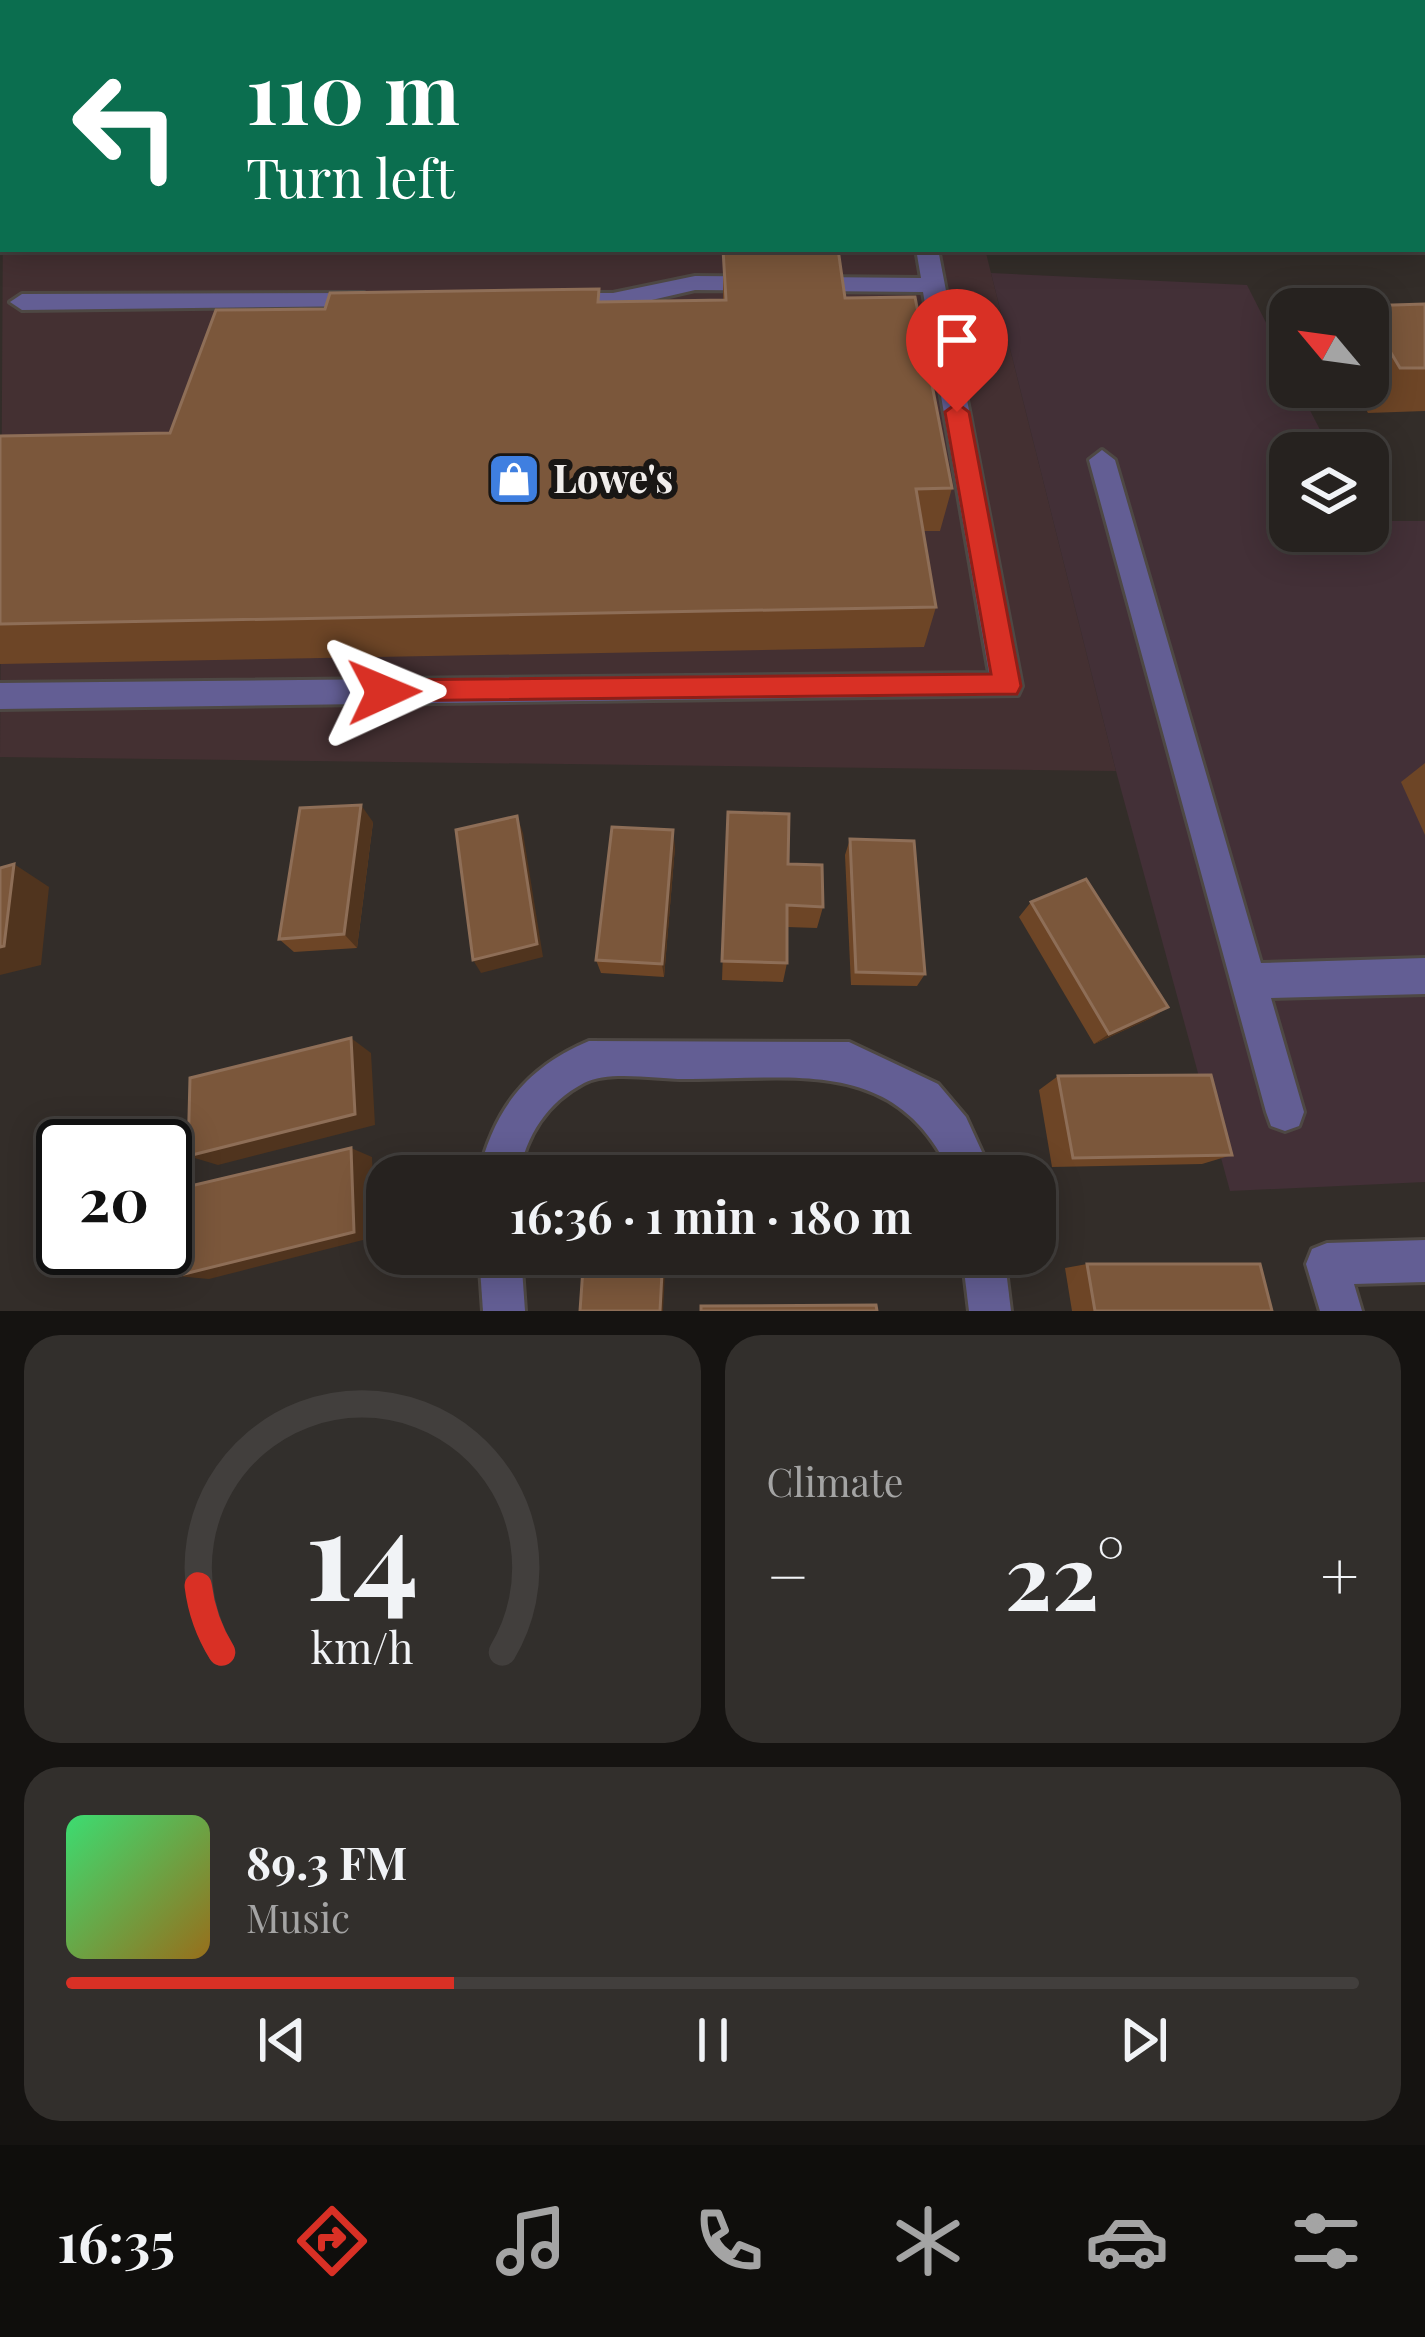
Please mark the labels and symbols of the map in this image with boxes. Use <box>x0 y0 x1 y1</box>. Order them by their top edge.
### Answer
north arrow <box>1269 288 1389 408</box>
pin <box>906 289 1008 412</box>
shop icon: Lowe's <box>486 451 542 507</box>
place label: Lowe's <box>553 451 673 503</box>
position arrow <box>321 629 447 755</box>
speed limit sign: 20 <box>36 1119 192 1275</box>

